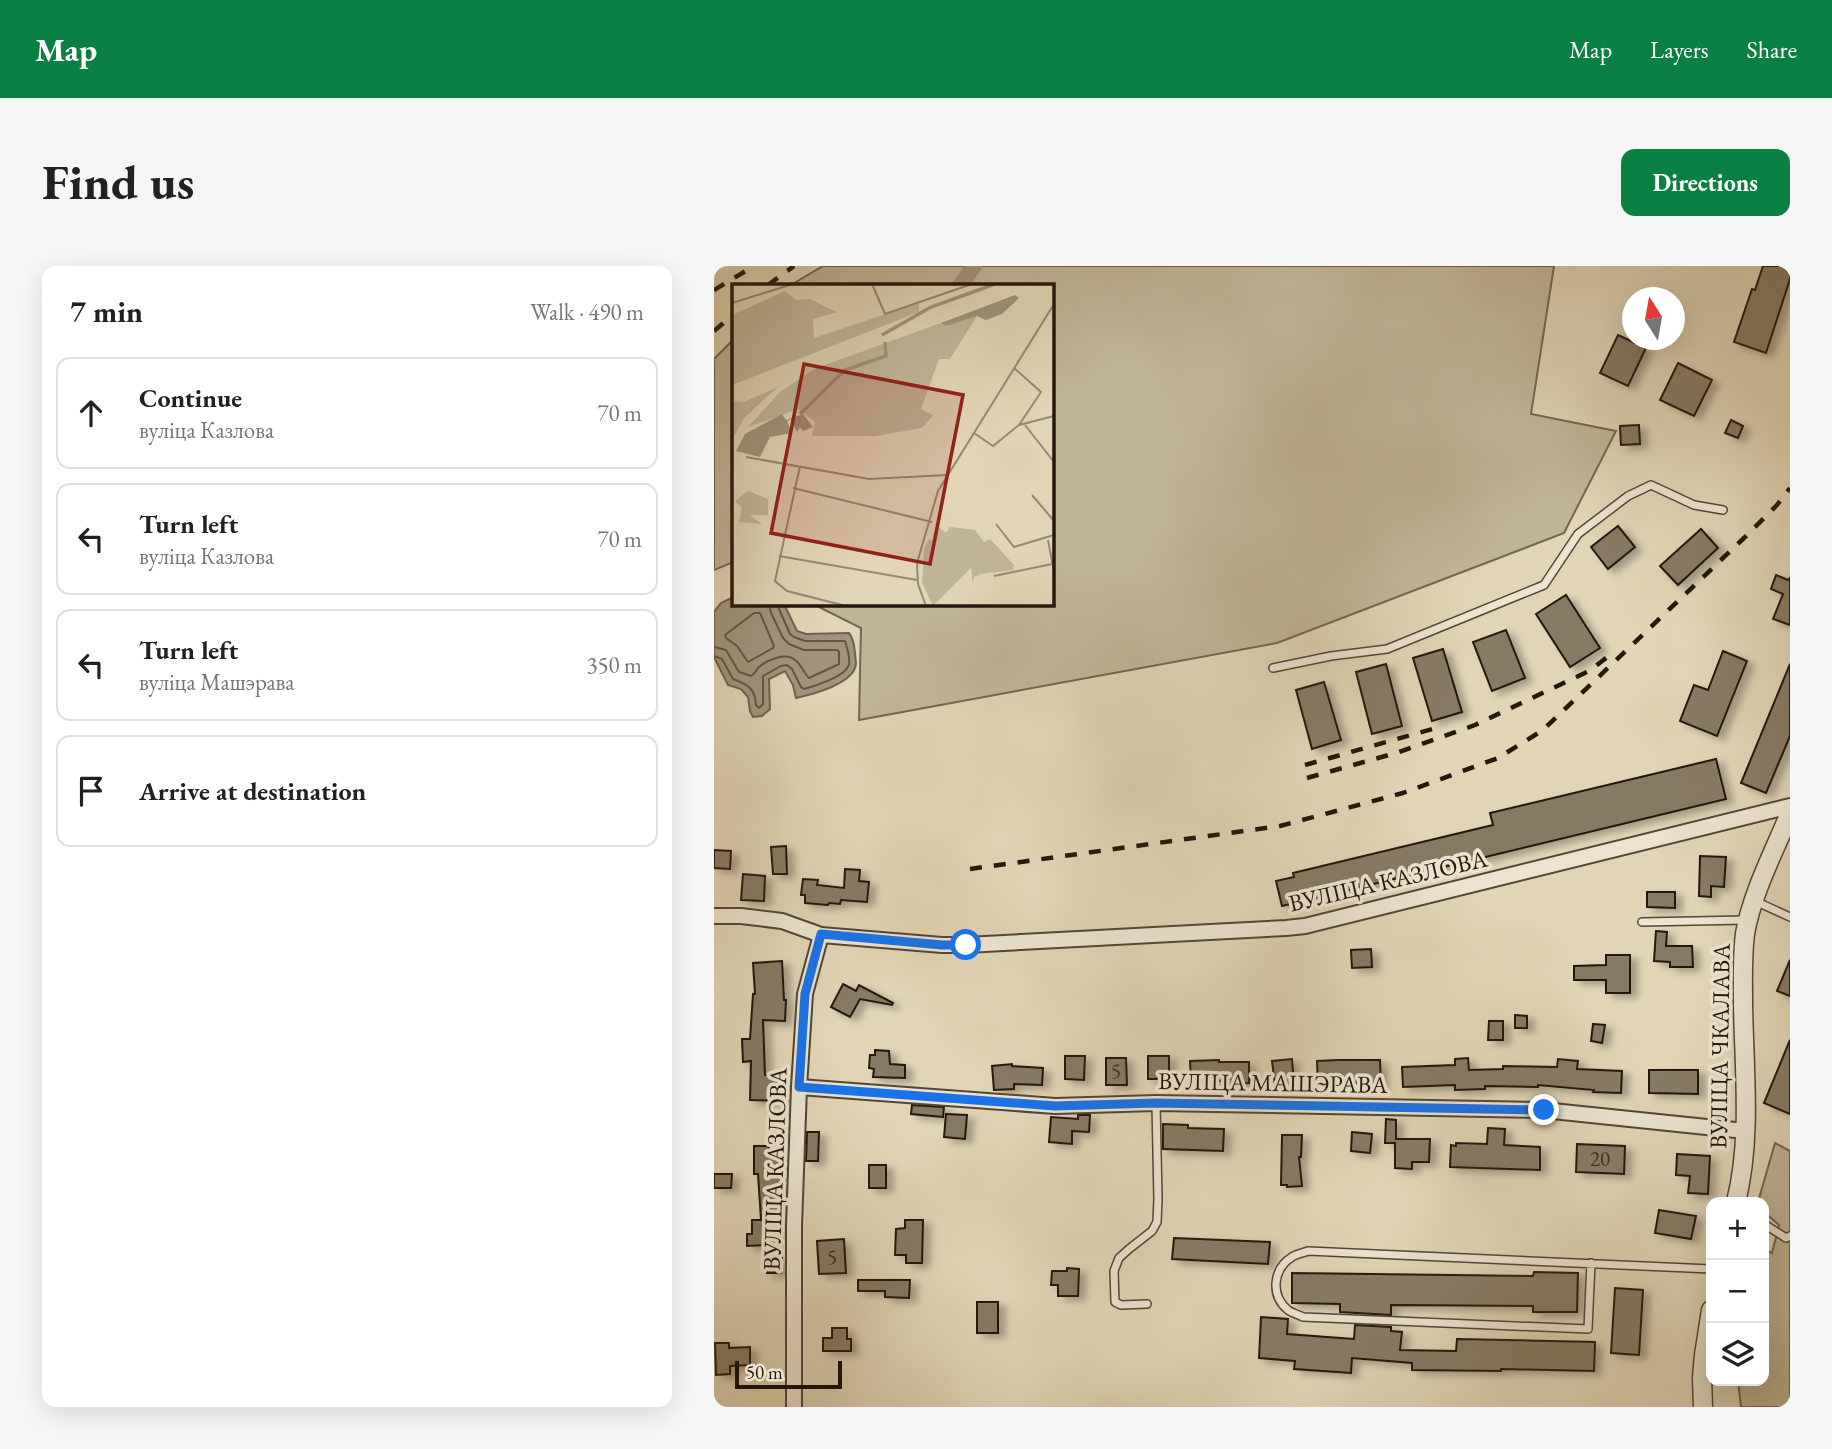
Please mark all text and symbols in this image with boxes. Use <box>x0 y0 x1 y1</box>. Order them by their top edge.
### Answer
text: Map <box>35 28 97 71</box>
text: Map <box>1569 34 1612 65</box>
text: Layers <box>1650 34 1709 65</box>
text: Share <box>1747 34 1797 65</box>
button: Directions <box>1621 149 1790 216</box>
text: Find us <box>42 150 194 214</box>
inset map <box>732 284 1054 606</box>
north arrow <box>1622 287 1685 350</box>
text: 7 min <box>70 292 143 331</box>
text: Walk · 490 m <box>530 297 644 327</box>
text: Continue <box>139 381 242 415</box>
icon: ahead <box>72 394 110 432</box>
text: 70 m <box>597 398 642 428</box>
text: вуліца Казлова <box>139 415 274 445</box>
text: Turn left <box>139 507 238 541</box>
icon: left <box>72 520 110 558</box>
text: 70 m <box>597 524 642 554</box>
text: вуліца Казлова <box>139 541 274 571</box>
text: Turn left <box>139 633 238 667</box>
icon: left <box>72 646 110 684</box>
text: 350 m <box>586 650 642 680</box>
text: вуліца Машэрава <box>139 667 295 697</box>
icon: arrive <box>72 772 110 810</box>
text: Arrive at destination <box>139 774 366 808</box>
street label: ВУЛІЦА КАЗЛОВА <box>1285 842 1491 918</box>
route start <box>950 929 981 960</box>
street label: ВУЛІЦА ЧКАЛАВА <box>1702 942 1737 1149</box>
house number: 5 <box>1111 1057 1121 1084</box>
street label: ВУЛІЦА МАШЭРАВА <box>1158 1065 1388 1100</box>
street label: ВУЛІЦА КАЗЛОВА <box>755 1067 794 1271</box>
route end <box>1528 1094 1559 1125</box>
house number: 20 <box>1590 1145 1610 1172</box>
map controls <box>1706 1197 1769 1386</box>
button: + <box>1706 1197 1769 1260</box>
house number: 5 <box>827 1243 837 1270</box>
button: − <box>1706 1260 1769 1323</box>
button: layers <box>1706 1323 1769 1386</box>
scale bar <box>735 1358 842 1390</box>
text: 50 m <box>746 1360 783 1385</box>

